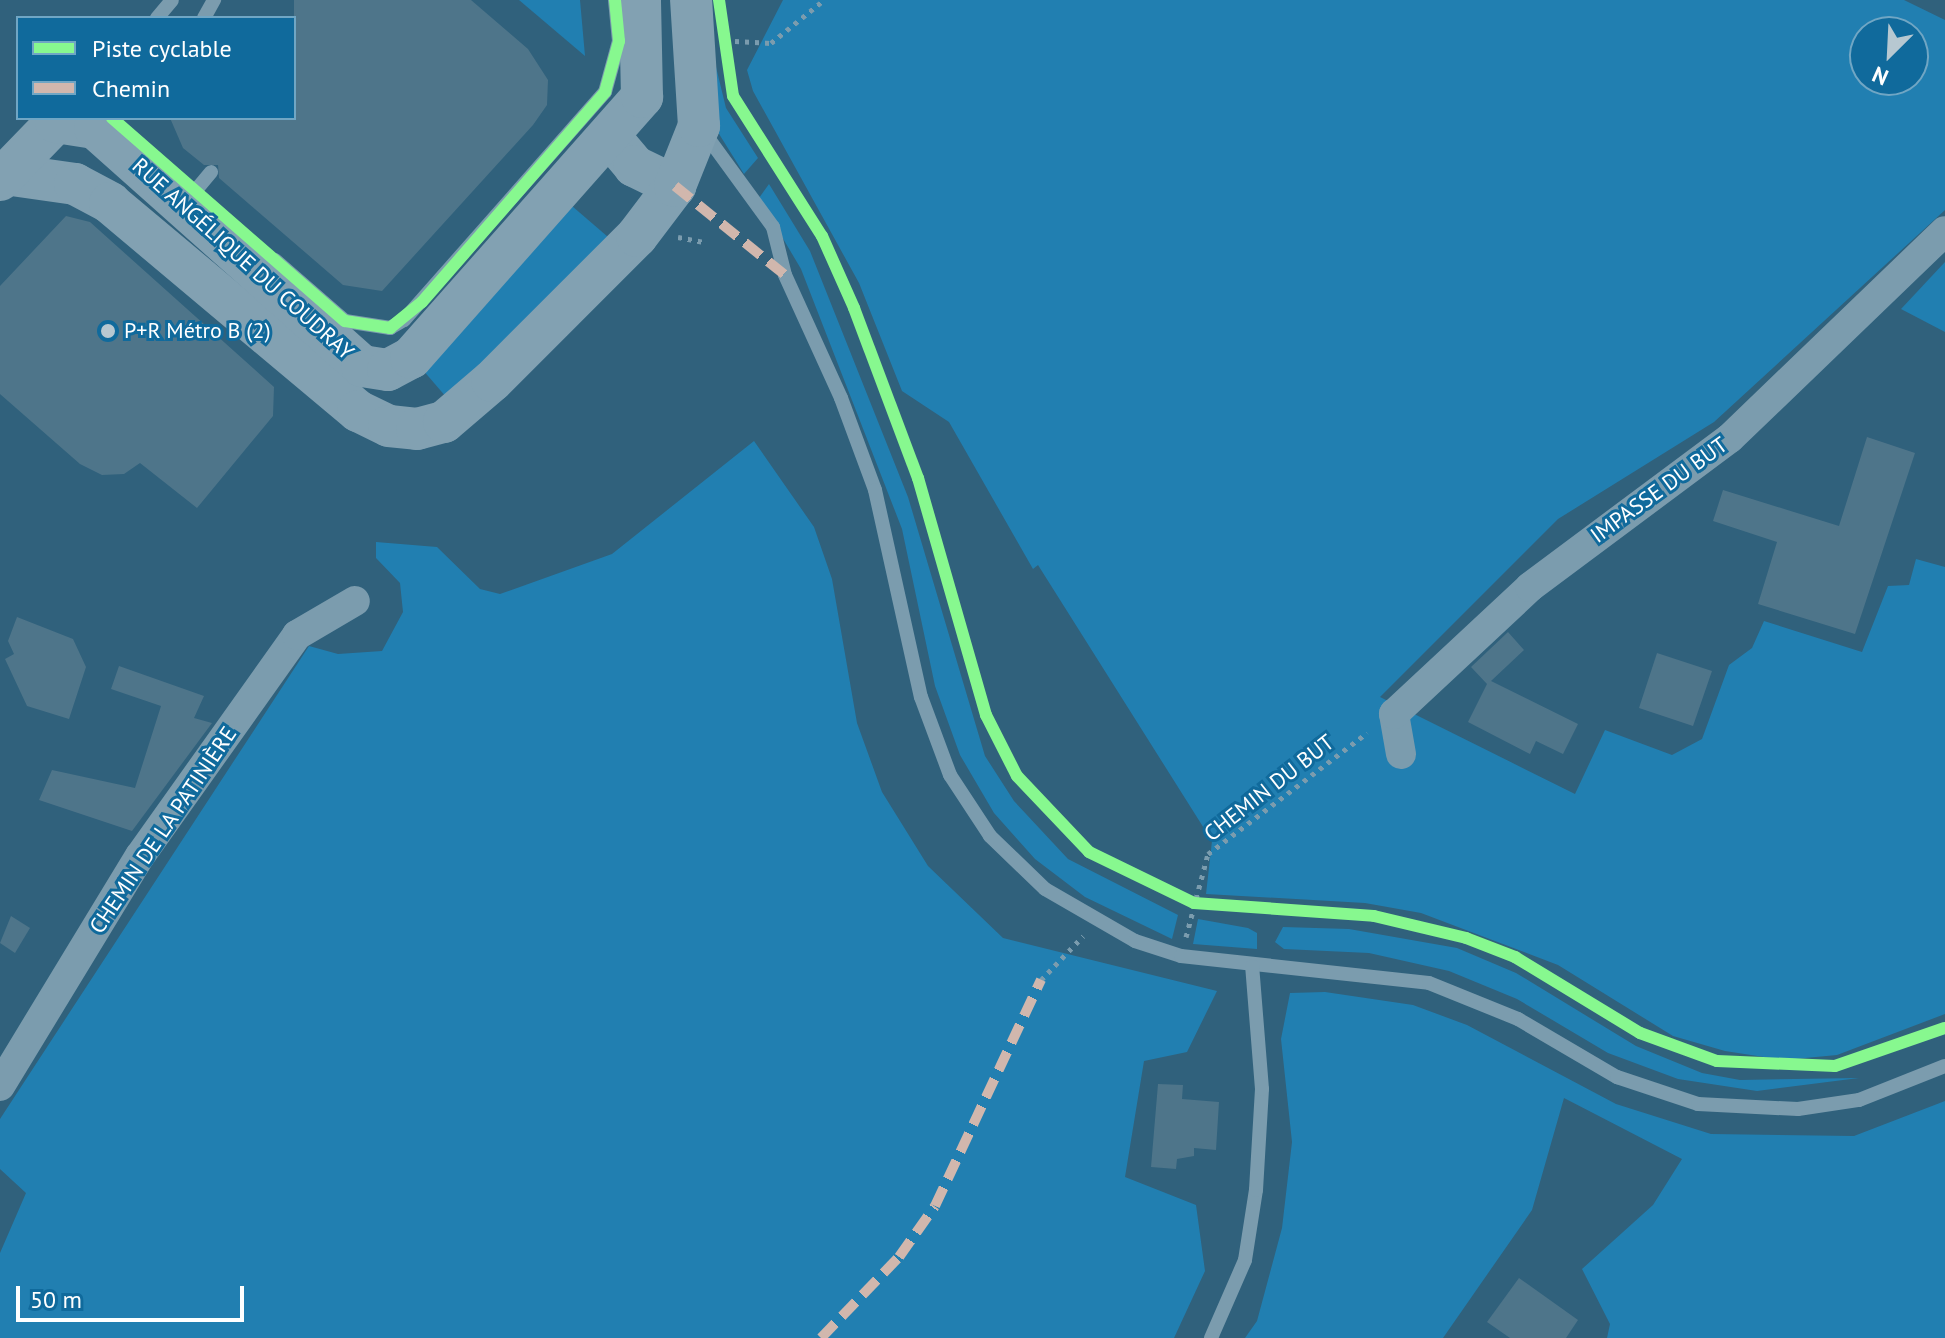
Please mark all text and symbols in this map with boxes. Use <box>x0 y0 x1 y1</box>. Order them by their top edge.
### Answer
legend <box>16 16 296 120</box>
north arrow <box>1849 16 1929 96</box>
text: Piste cyclable <box>92 33 232 64</box>
text: N <box>1868 60 1892 92</box>
text: Chemin <box>92 73 170 104</box>
street label: RUE ANGÉLIQUE DU COUDRAY <box>127 152 359 366</box>
place label: P+R Métro B (2) <box>124 318 271 344</box>
marker: P+R Métro B (2) <box>99 322 117 340</box>
street label: IMPASSE DU BUT <box>1585 432 1733 548</box>
street label: CHEMIN DE LA PATINIÈRE <box>84 721 242 939</box>
street label: CHEMIN DU BUT <box>1199 729 1339 847</box>
scale bar <box>20 1270 248 1320</box>
text: 50 m <box>30 1284 82 1315</box>

